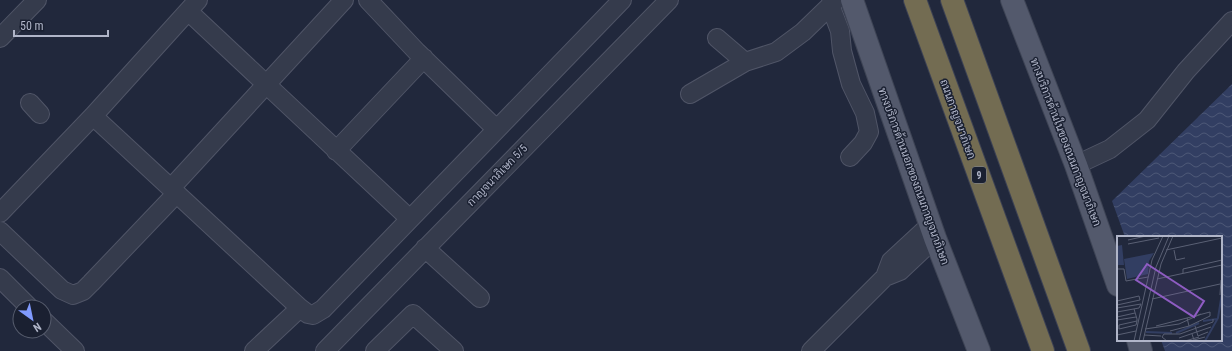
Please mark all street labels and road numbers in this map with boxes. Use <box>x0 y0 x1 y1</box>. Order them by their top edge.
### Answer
street label: ทางบริการด้านในของถนนกาญจนาภิเษก <box>1027 56 1105 228</box>
street label: ถนนกาญจนาภิเษก <box>937 78 978 161</box>
street label: ทางบริการด้านนอกของถนนกาญจนาภิเษก <box>875 86 953 266</box>
street label: กาญจนาภิเษก 5/5 <box>465 142 530 209</box>
road number: 9 <box>972 167 986 183</box>

